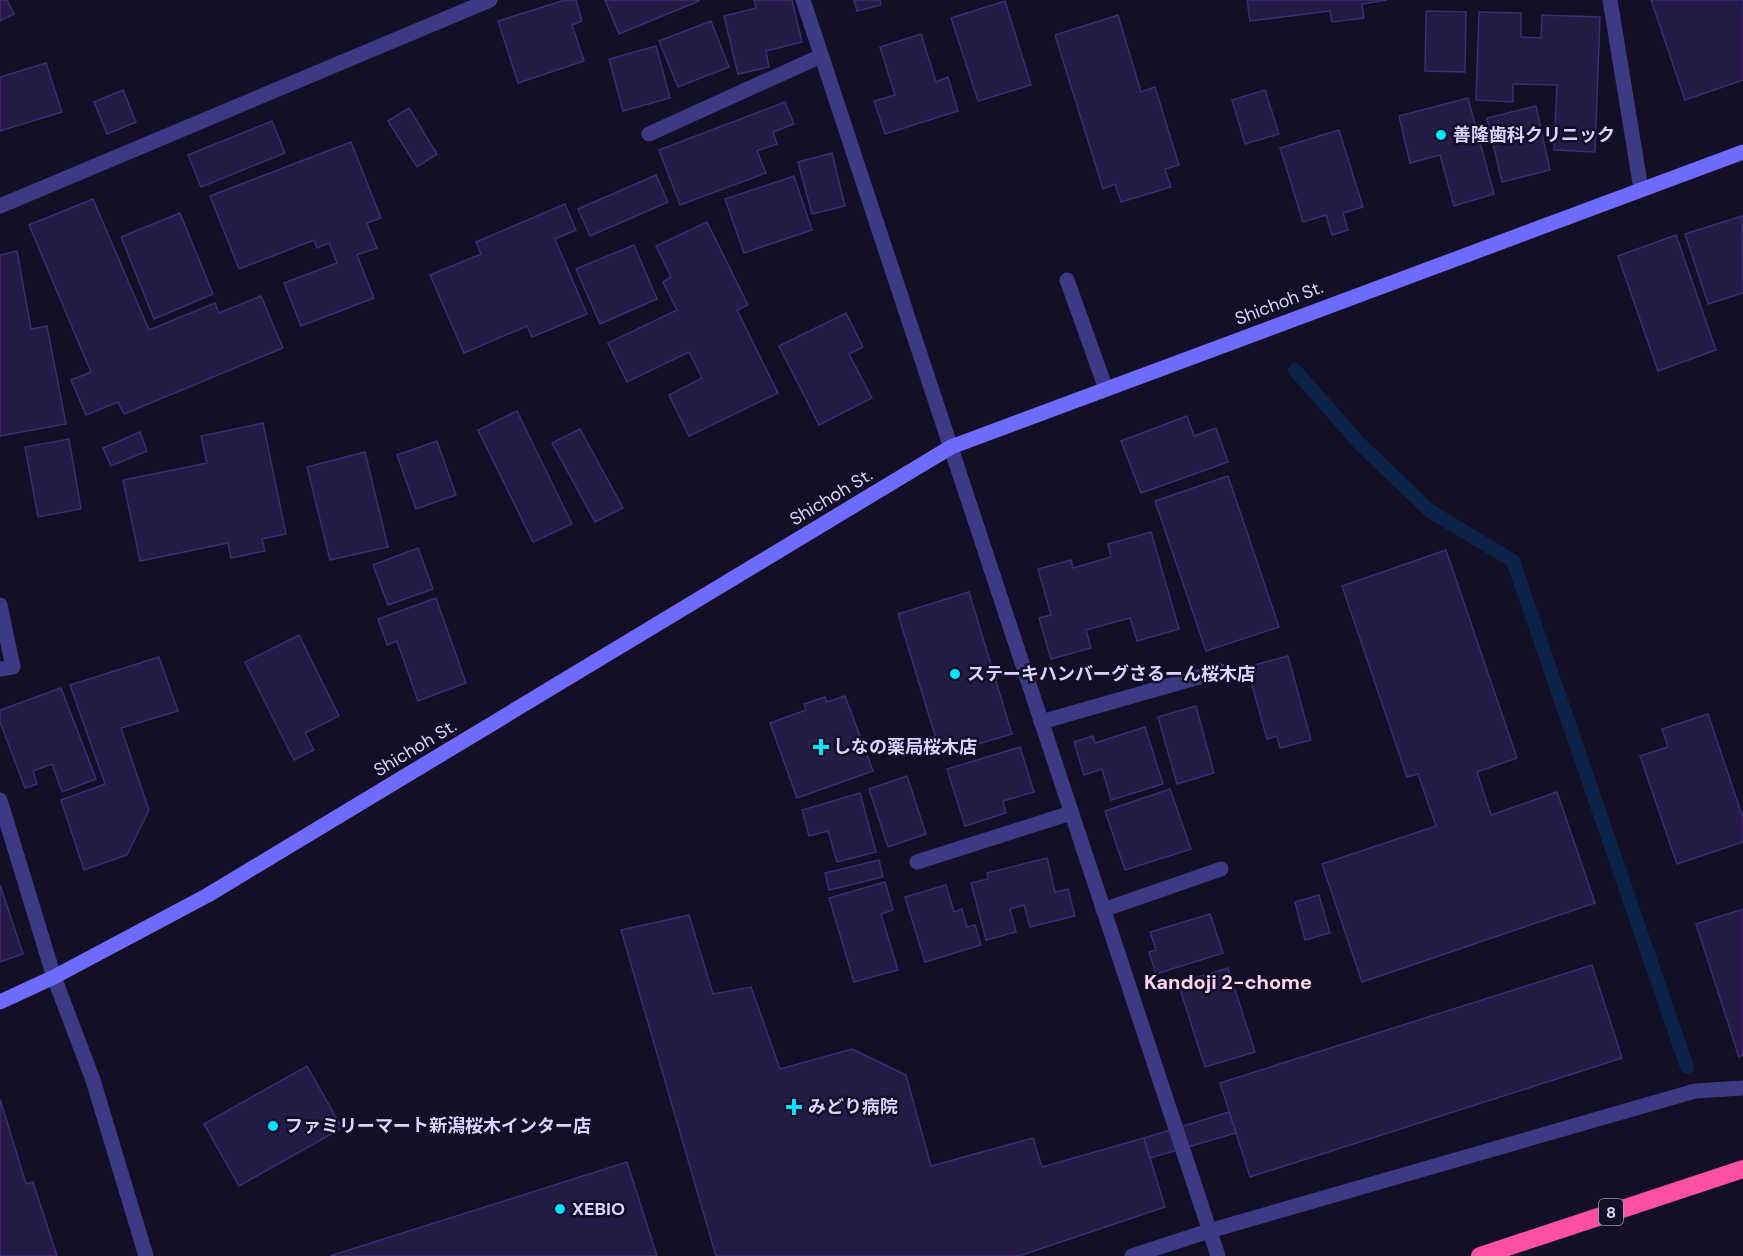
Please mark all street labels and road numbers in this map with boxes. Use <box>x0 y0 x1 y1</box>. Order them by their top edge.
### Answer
street label: Shichoh St. <box>1231 275 1327 331</box>
street label: Shichoh St. <box>785 463 877 531</box>
street label: Shichoh St. <box>369 714 461 782</box>
road number: 8 <box>1599 1199 1623 1225</box>

